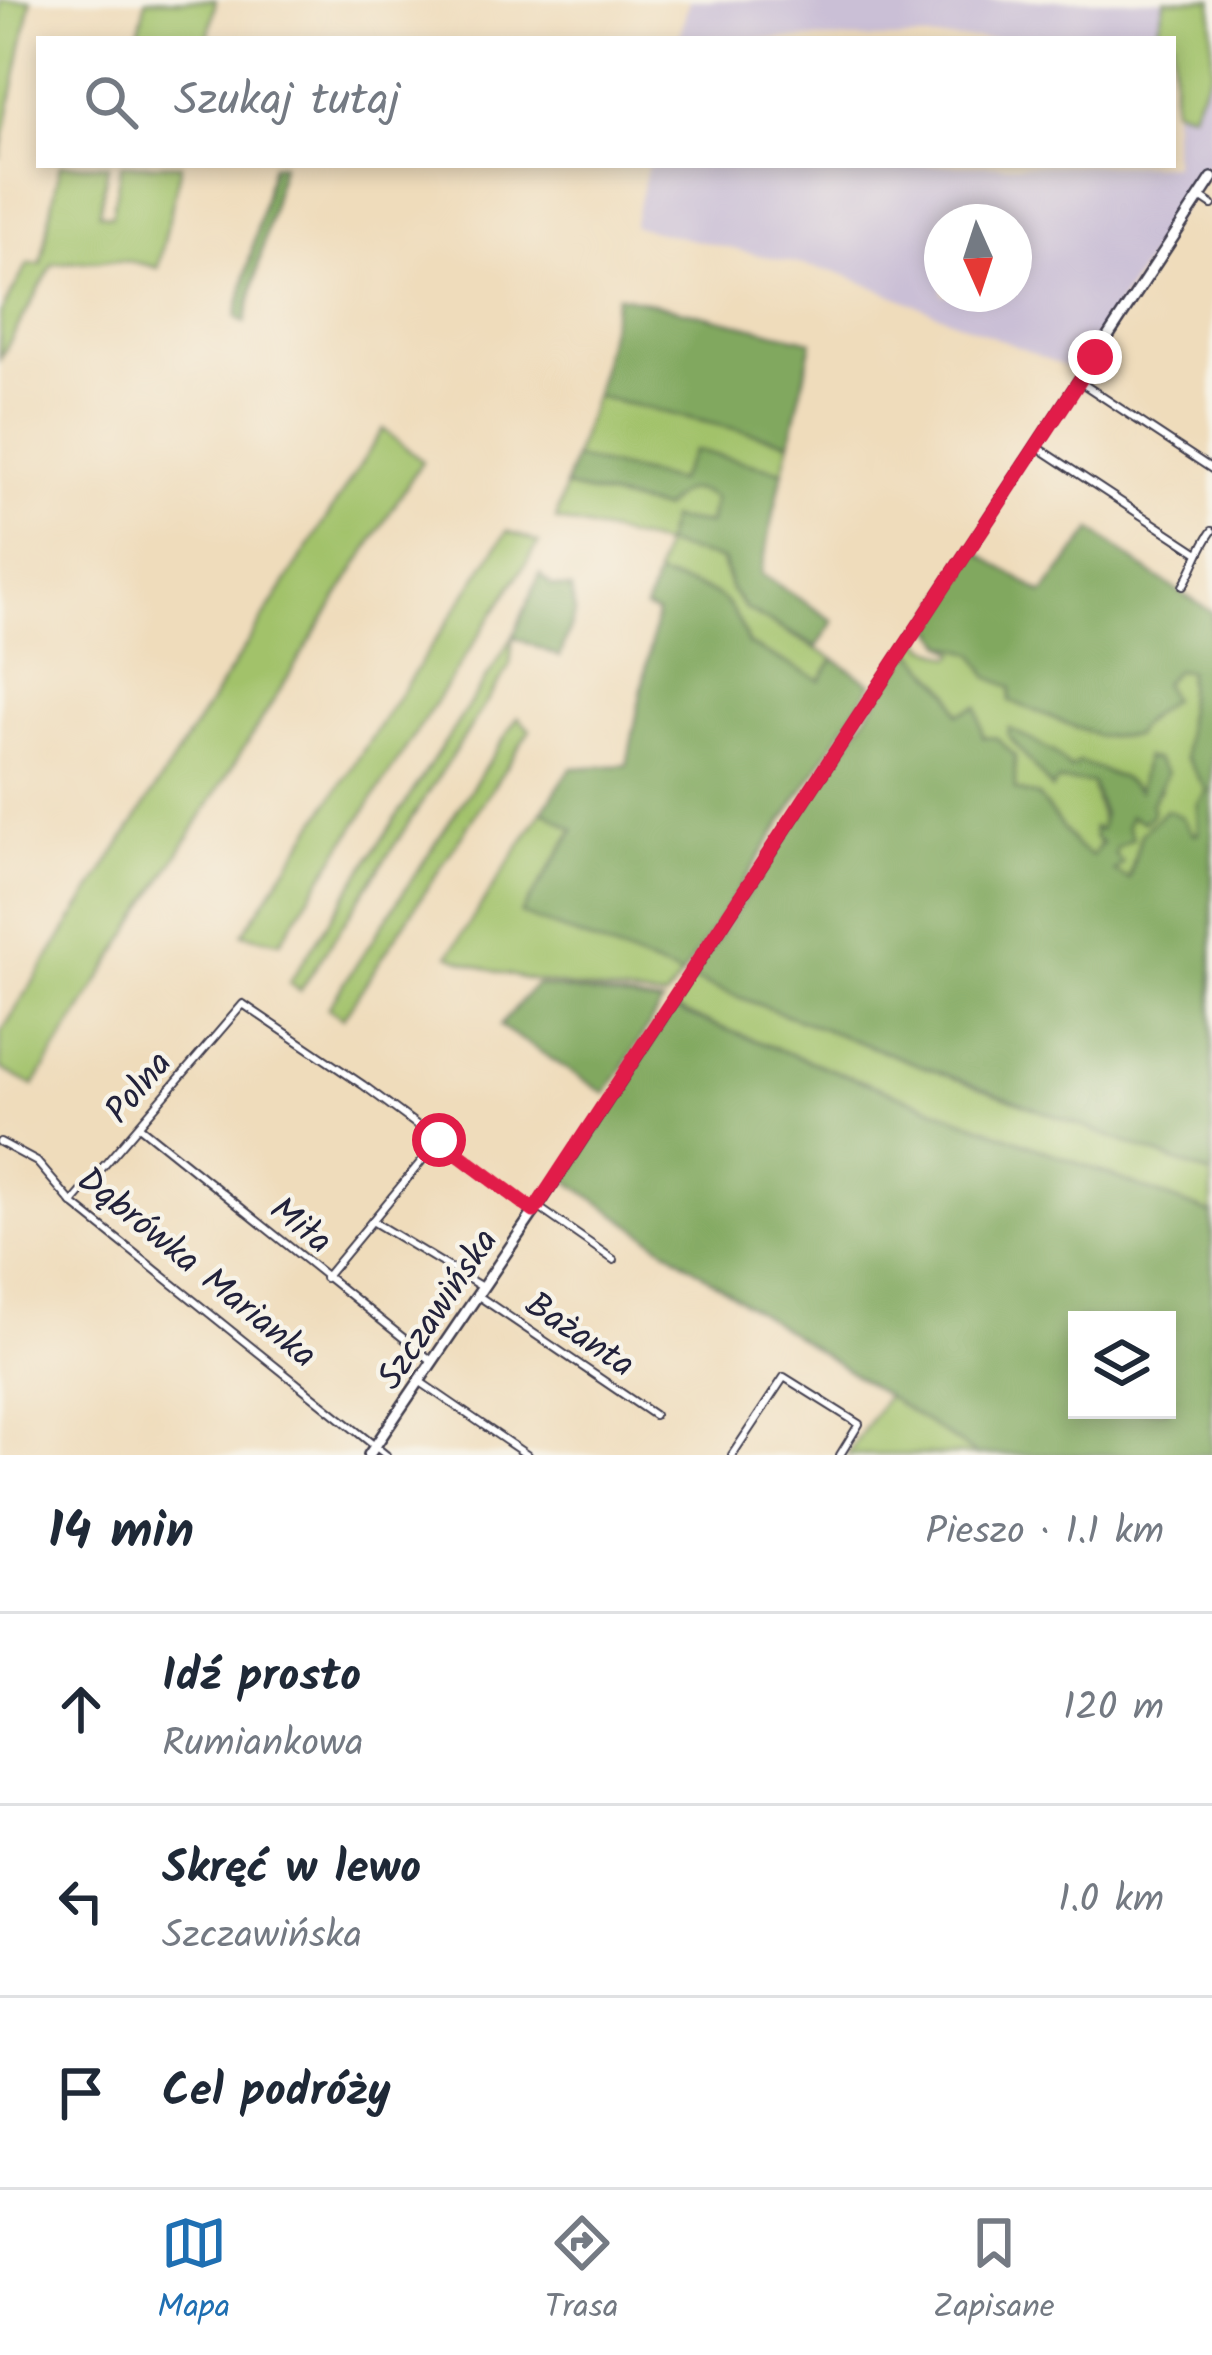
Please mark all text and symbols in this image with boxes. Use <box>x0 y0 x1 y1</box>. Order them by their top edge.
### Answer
search box <box>36 36 1176 168</box>
text: Szukaj tutaj <box>174 66 400 138</box>
icon: search <box>78 69 144 135</box>
north arrow <box>924 204 1032 312</box>
route end <box>1068 330 1122 384</box>
street label: Polna <box>92 1039 187 1137</box>
route start <box>412 1113 466 1167</box>
street label: Dąbrówka Marianka <box>63 1154 329 1384</box>
street label: Miła <box>256 1184 344 1270</box>
street label: Szczawińska <box>364 1217 514 1402</box>
street label: Bażanta <box>512 1278 646 1394</box>
map controls <box>1068 1311 1176 1419</box>
button: layers <box>1068 1311 1176 1419</box>
text: 14 min <box>48 1493 194 1574</box>
text: Pieszo · 1.1 km <box>925 1502 1164 1564</box>
text: Idź prosto <box>162 1642 361 1714</box>
icon: ahead <box>48 1676 114 1742</box>
text: 120 m <box>1063 1678 1164 1740</box>
text: Rumiankowa <box>162 1714 363 1776</box>
text: Skręć w lewo <box>162 1834 421 1906</box>
icon: left <box>48 1868 114 1934</box>
text: 1.0 km <box>1058 1870 1164 1932</box>
text: Szczawińska <box>162 1906 362 1968</box>
text: Cel podróży <box>162 2057 391 2129</box>
icon: arrive <box>48 2060 114 2126</box>
tab: Mapa <box>157 2210 230 2335</box>
tab: Trasa <box>545 2210 618 2335</box>
tab: Zapisane <box>933 2210 1055 2335</box>

